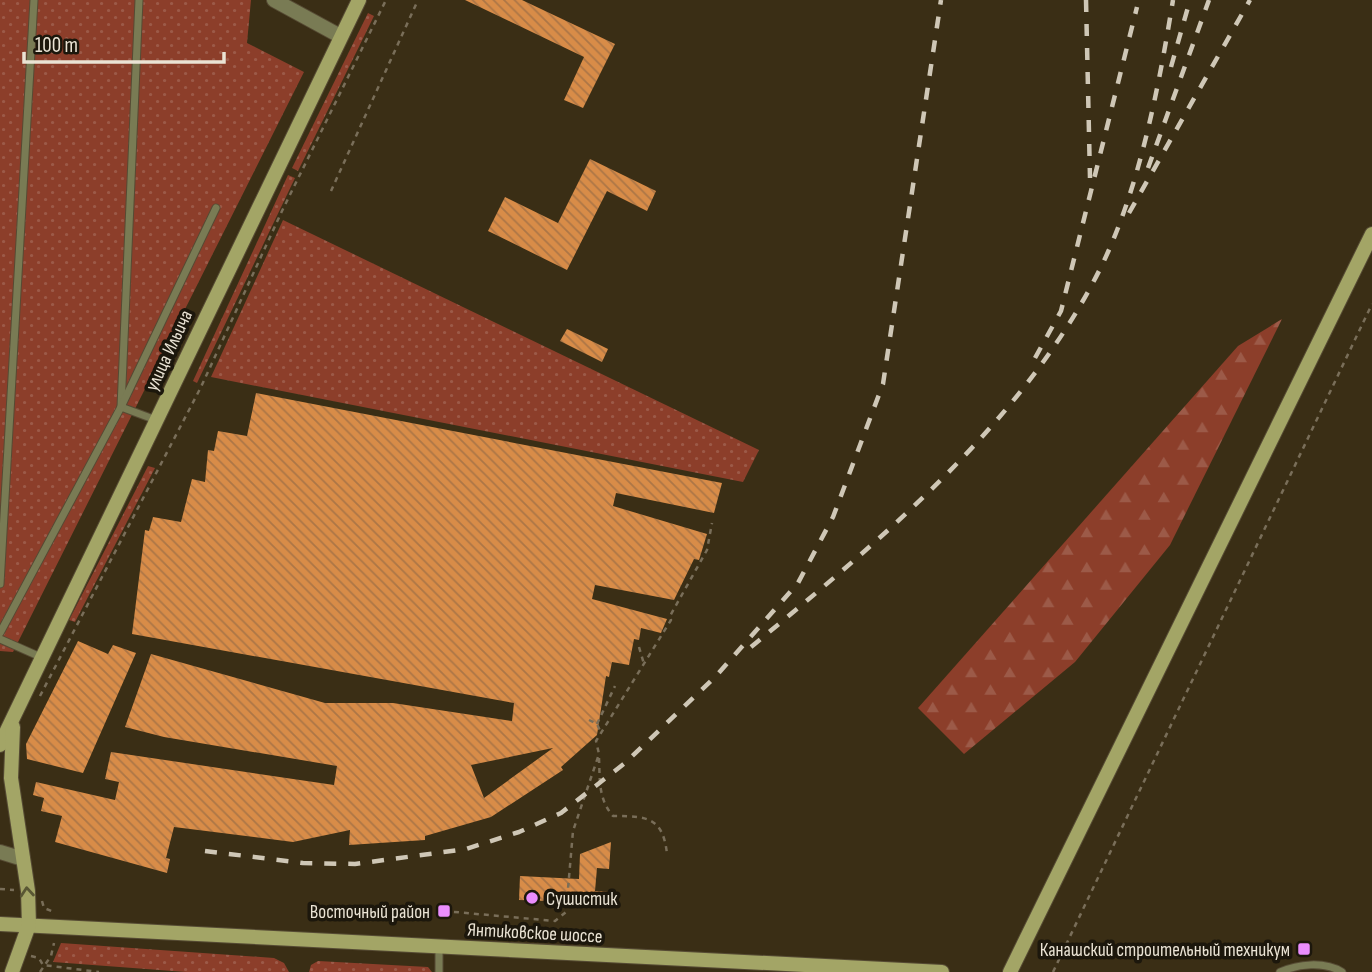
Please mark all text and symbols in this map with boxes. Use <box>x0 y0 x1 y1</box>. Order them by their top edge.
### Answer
scale bar <box>24 21 224 65</box>
text: 100 m <box>35 33 78 58</box>
street label: улица Ильича <box>141 307 198 395</box>
one-way arrow <box>20 886 35 897</box>
place label: Сушистик <box>546 888 618 911</box>
marker: Сушистик <box>524 890 540 906</box>
place label: Восточный район <box>310 901 430 924</box>
marker: Восточный район <box>436 903 452 919</box>
street label: Янтиковское шоссе <box>467 918 603 949</box>
place label: Канашский строительный техникум <box>1040 939 1290 962</box>
marker: Канашский строительный техникум <box>1296 941 1312 957</box>

